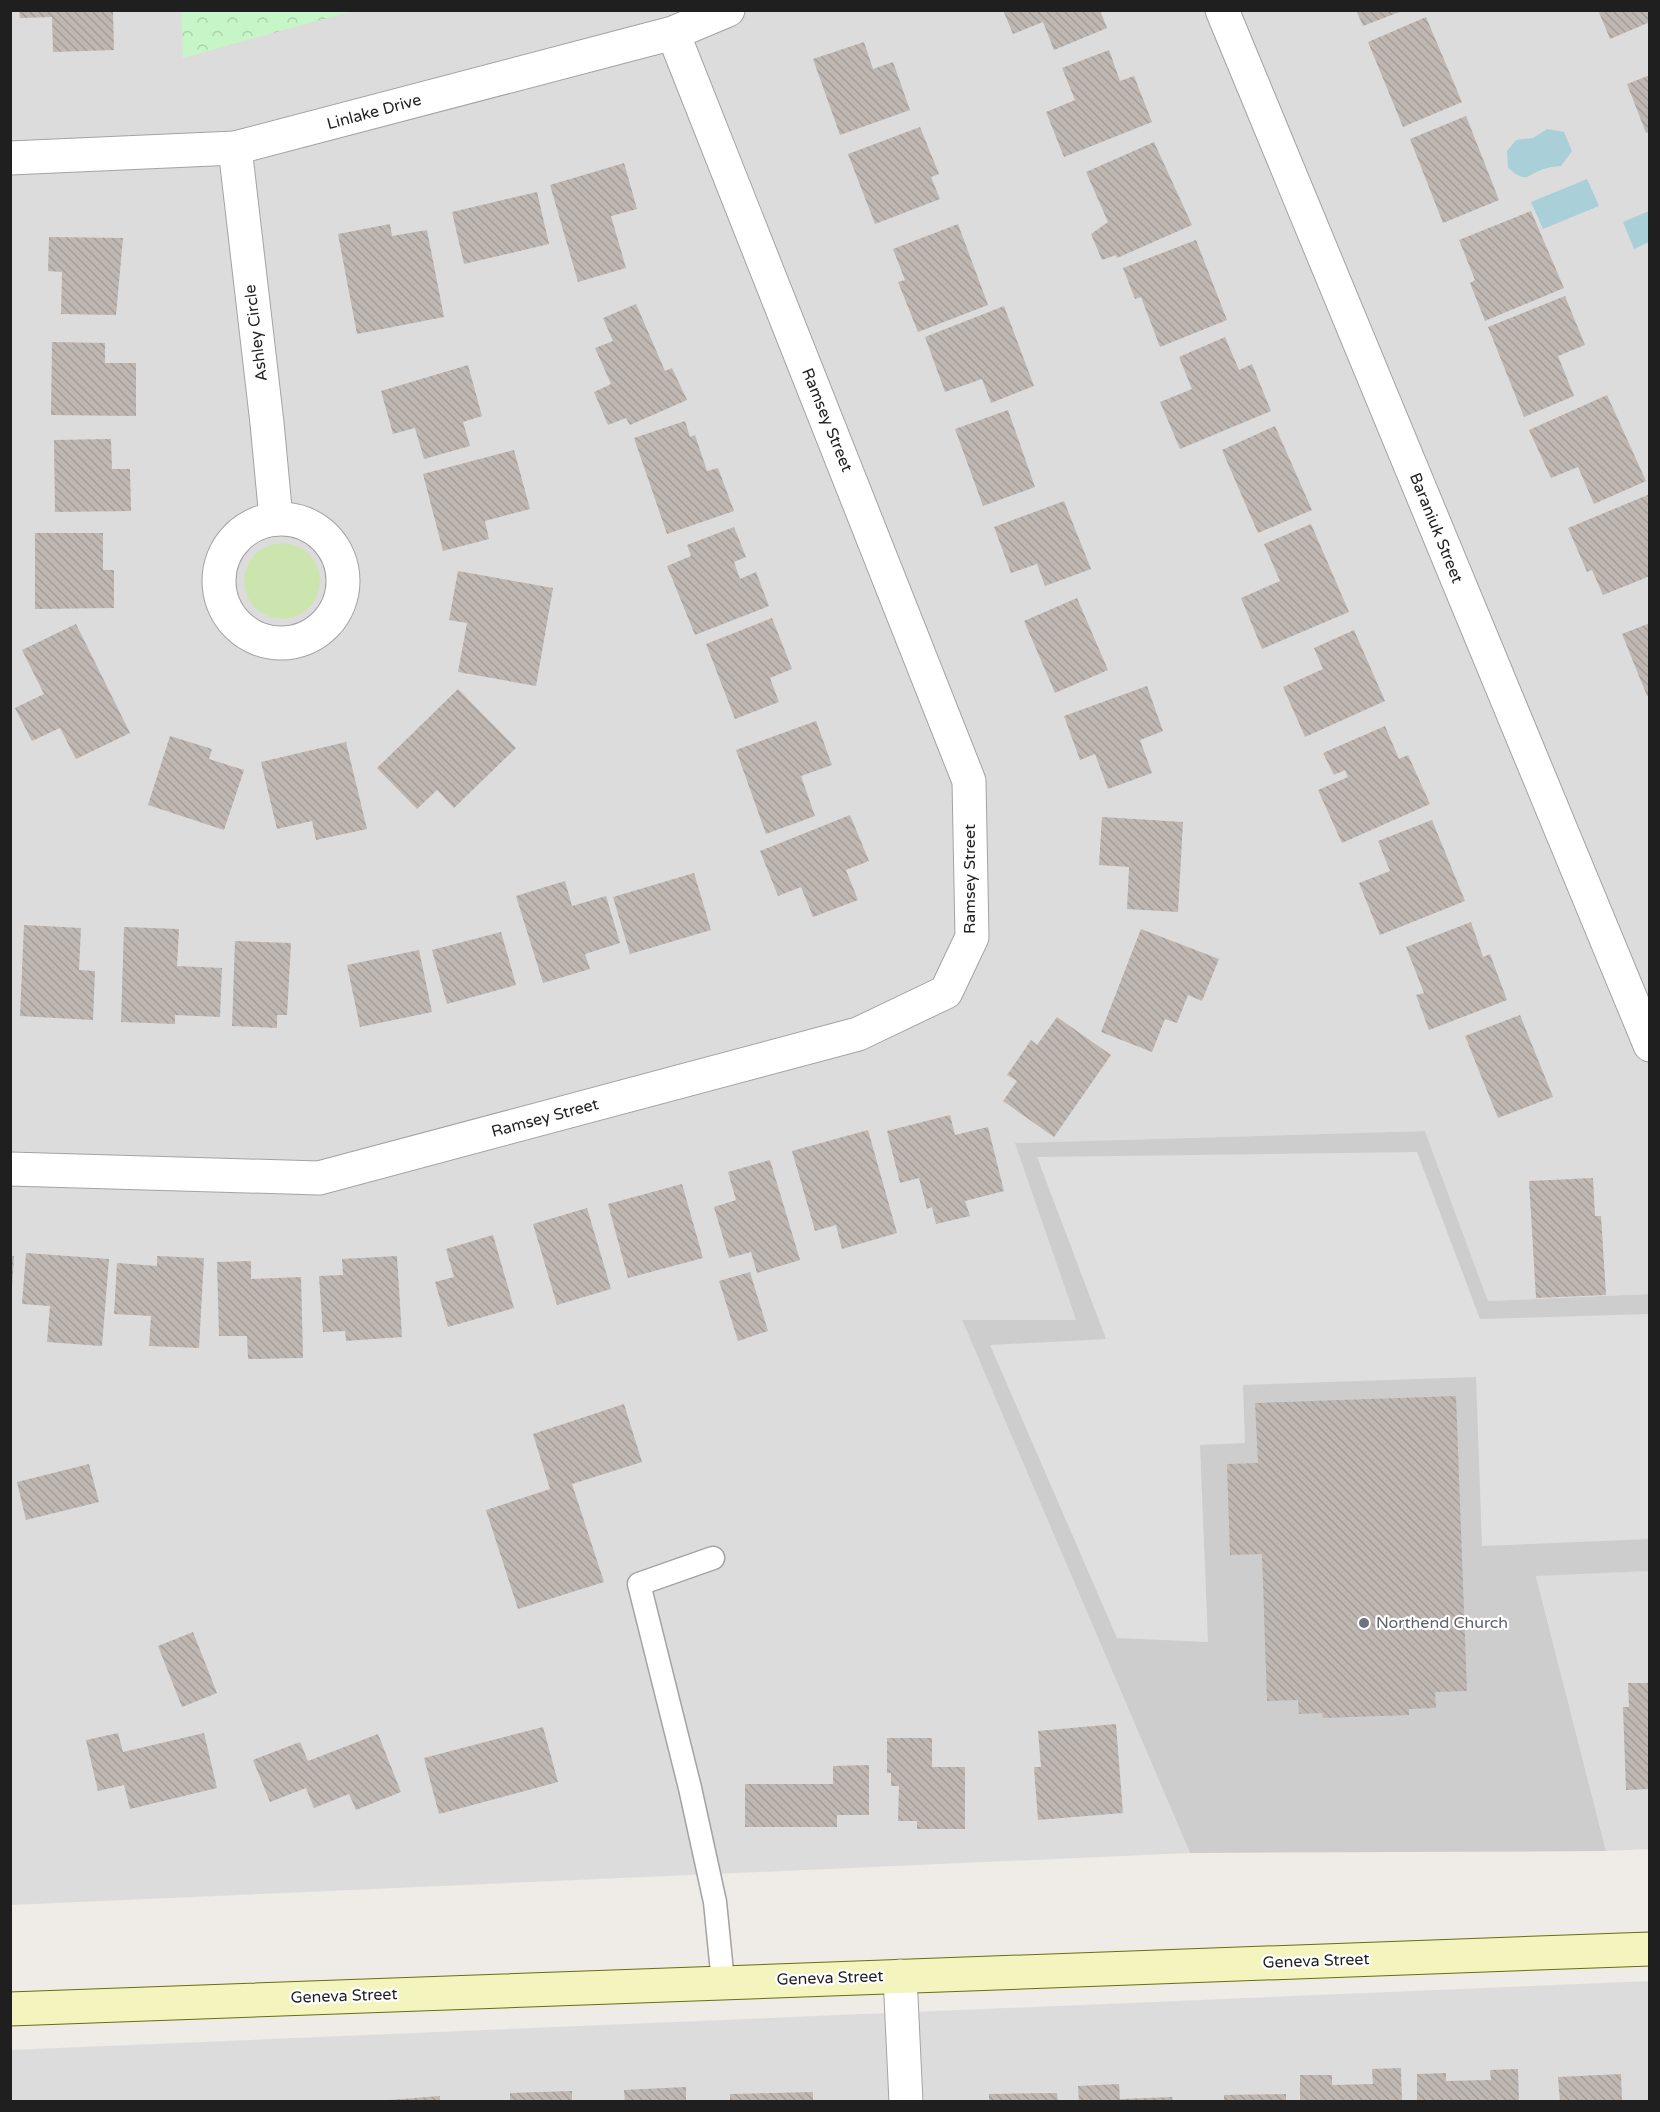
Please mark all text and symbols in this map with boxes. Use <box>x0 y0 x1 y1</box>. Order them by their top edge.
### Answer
street label: Linlake Drive <box>325 90 423 134</box>
street label: Ashley Circle <box>240 283 272 383</box>
street label: Ramsey Street <box>797 365 857 475</box>
street label: Baraniuk Street <box>1405 470 1467 586</box>
street label: Ramsey Street <box>960 824 980 934</box>
street label: Ramsey Street <box>489 1094 601 1142</box>
place label: Northend Church <box>1376 1613 1508 1633</box>
marker: Northend Church <box>1357 1616 1371 1630</box>
street label: Geneva Street <box>1262 1949 1370 1973</box>
street label: Geneva Street <box>776 1966 884 1990</box>
street label: Geneva Street <box>290 1984 398 2008</box>

